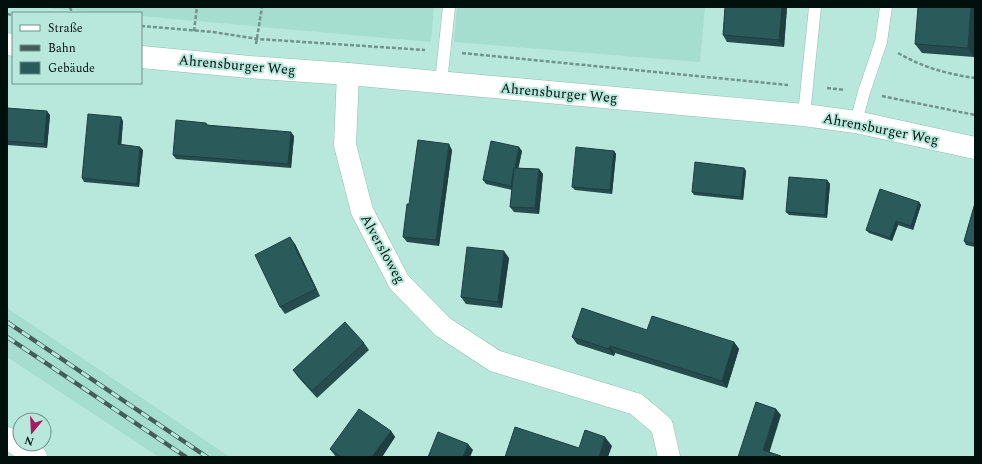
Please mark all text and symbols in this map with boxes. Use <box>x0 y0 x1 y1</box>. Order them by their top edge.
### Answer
legend <box>12 12 142 84</box>
text: Straße <box>48 19 83 38</box>
text: Bahn <box>48 39 76 58</box>
street label: Ahrensburger Weg <box>178 49 296 81</box>
text: Gebäude <box>48 59 95 78</box>
street label: Ahrensburger Weg <box>500 77 618 109</box>
street label: Ahrensburger Weg <box>821 107 941 151</box>
street label: Alversloweg <box>355 211 411 287</box>
north arrow <box>12 412 52 452</box>
text: N <box>22 432 36 451</box>

